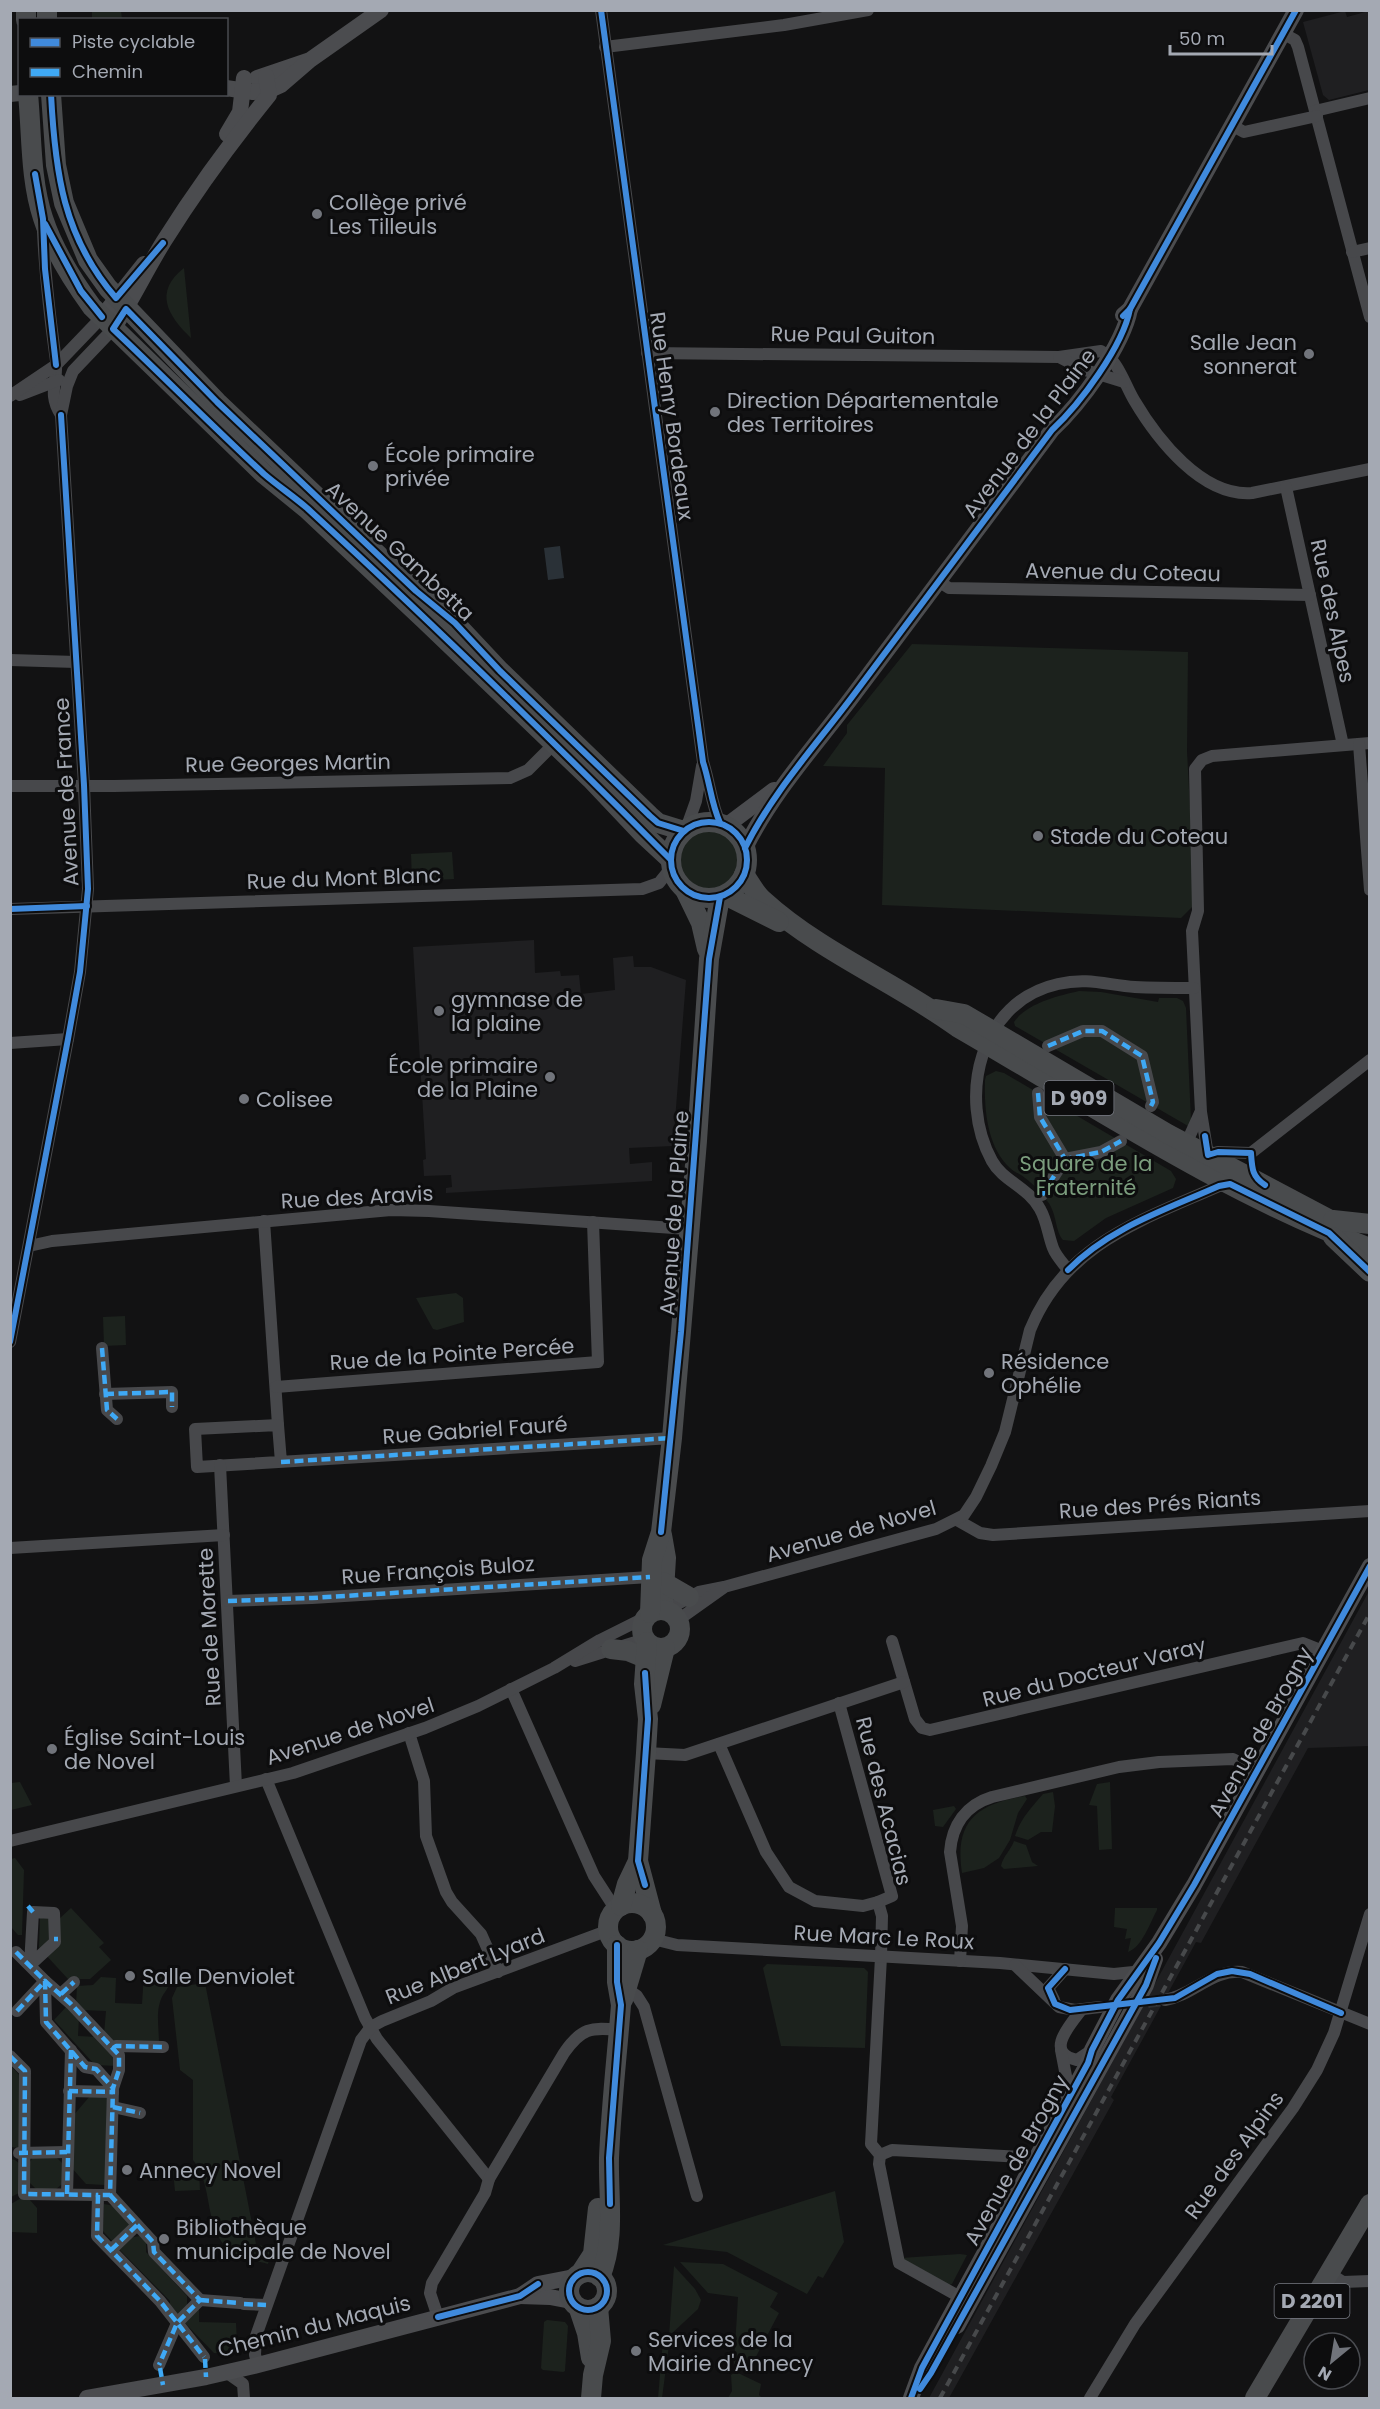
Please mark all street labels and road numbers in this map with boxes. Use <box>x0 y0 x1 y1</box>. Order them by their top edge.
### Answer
street label: Rue Henry Bordeaux <box>643 310 701 522</box>
street label: Rue Paul Guiton <box>770 319 936 351</box>
street label: Avenue de la Plaine <box>956 342 1102 524</box>
street label: Avenue Gambetta <box>319 474 481 628</box>
street label: Rue des Alpes <box>1304 537 1362 685</box>
street label: Avenue du Coteau <box>1025 556 1221 588</box>
street label: Avenue de France <box>47 697 85 887</box>
street label: Rue Georges Martin <box>185 747 391 779</box>
street label: Rue du Mont Blanc <box>246 860 442 896</box>
road number: D 909 <box>1044 1081 1114 1115</box>
street label: Avenue de la Plaine <box>652 1110 696 1316</box>
street label: Rue des Aravis <box>280 1179 434 1215</box>
street label: Rue de la Pointe Percée <box>329 1331 575 1377</box>
street label: Rue Gabriel Fauré <box>381 1409 569 1451</box>
street label: Rue des Prés Riants <box>1058 1482 1262 1526</box>
street label: Avenue de Novel <box>763 1493 939 1569</box>
street label: Rue de Morette <box>190 1547 228 1707</box>
street label: Rue François Buloz <box>341 1549 535 1591</box>
street label: Rue du Docteur Varay <box>979 1630 1209 1714</box>
street label: Avenue de Brogny <box>1201 1641 1319 1823</box>
street label: Avenue de Novel <box>262 1690 438 1772</box>
street label: Rue des Acacias <box>849 1714 919 1888</box>
street label: Rue Marc Le Roux <box>793 1918 975 1956</box>
street label: Rue Albert Lyard <box>381 1921 549 2011</box>
street label: Avenue de Brogny <box>957 2069 1075 2251</box>
street label: Rue des Alpins <box>1178 2085 1290 2225</box>
road number: D 2201 <box>1274 2284 1350 2318</box>
street label: Chemin du Maquis <box>215 2288 413 2364</box>

